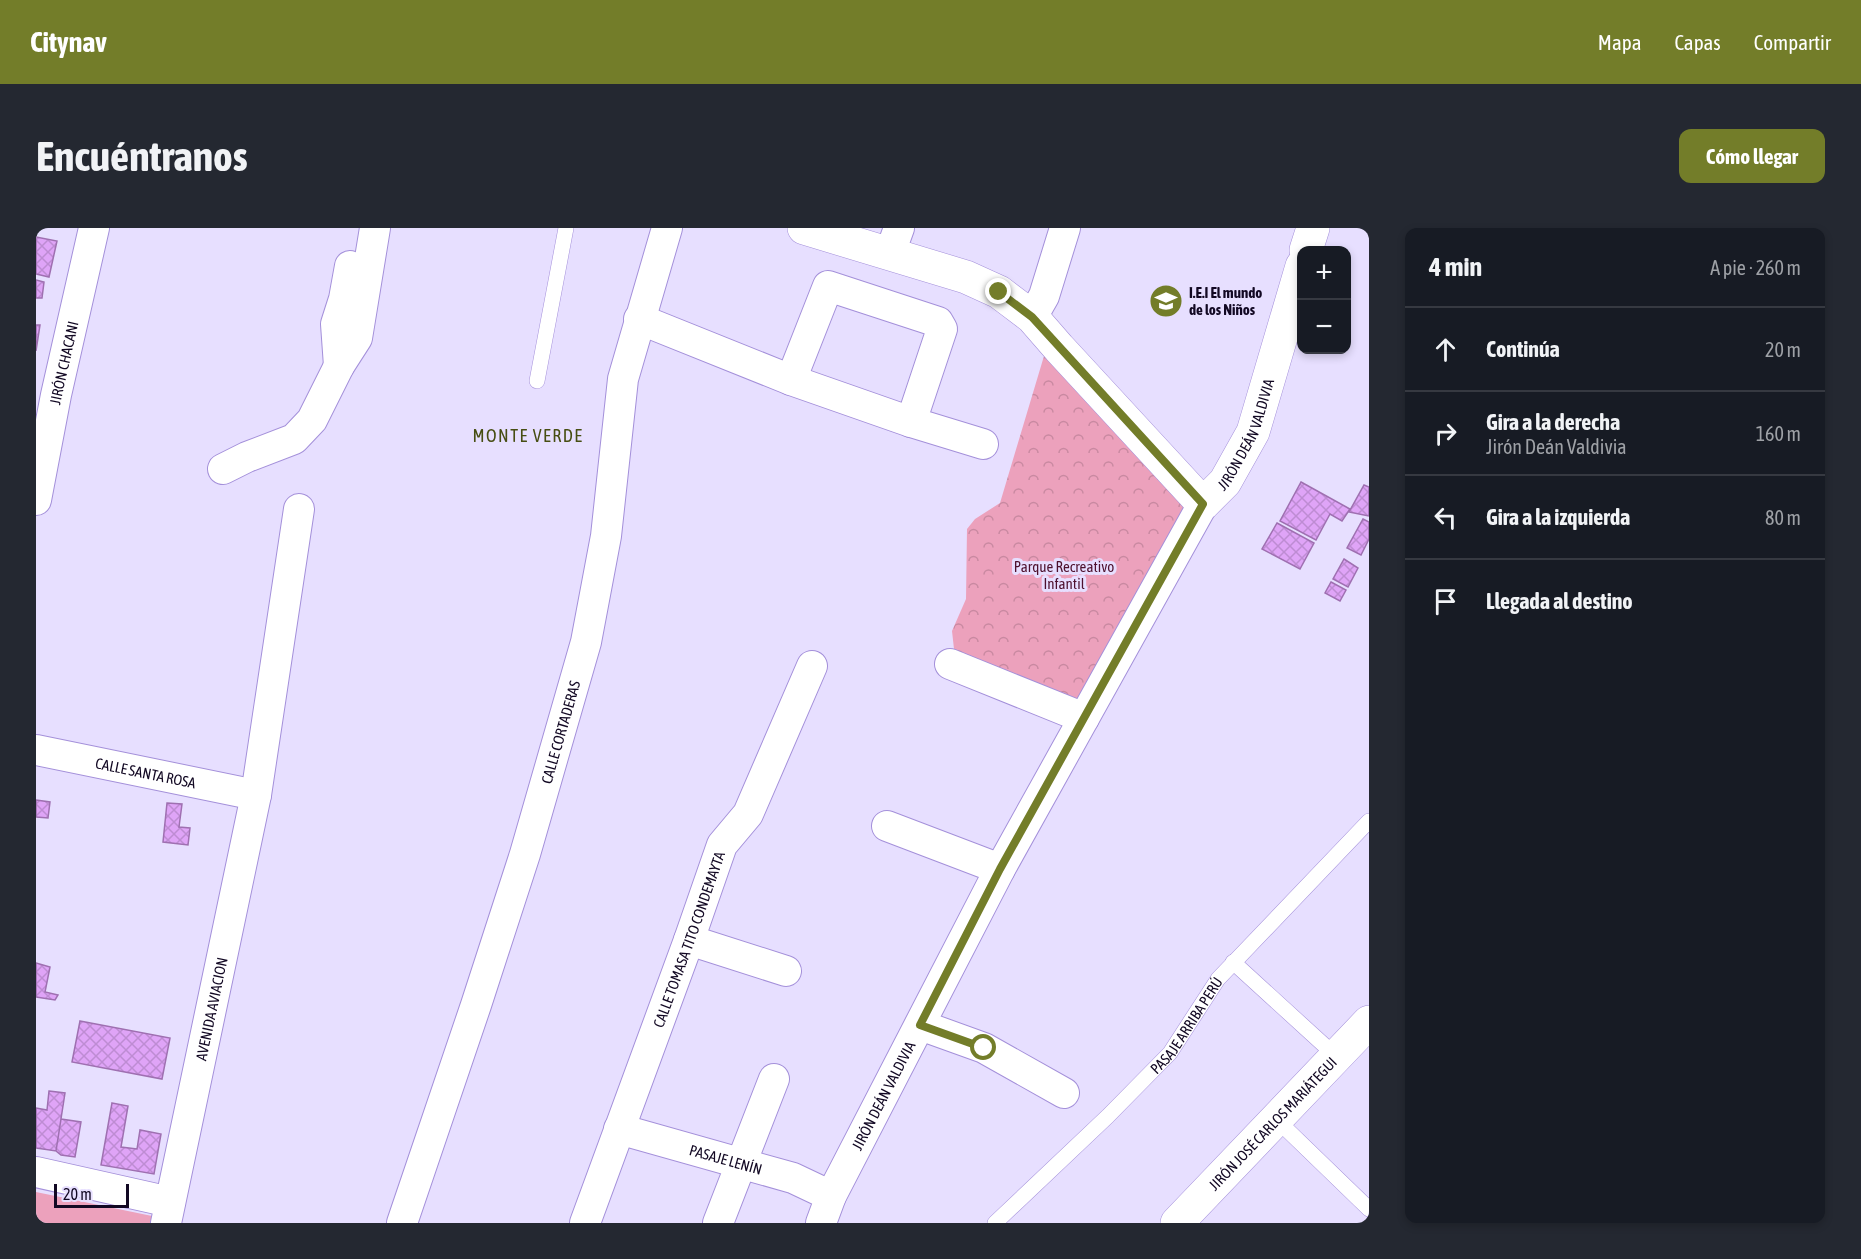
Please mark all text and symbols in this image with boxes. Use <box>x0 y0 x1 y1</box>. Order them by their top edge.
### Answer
text: Citynav <box>30 26 107 58</box>
text: Mapa <box>1598 30 1641 54</box>
text: Capas <box>1674 30 1721 54</box>
text: Compartir <box>1754 30 1831 54</box>
button: Cómo llegar <box>1679 129 1825 183</box>
text: Encuéntranos <box>36 132 248 180</box>
map controls <box>1297 246 1351 354</box>
button: + <box>1297 246 1351 300</box>
text: 4 min <box>1429 252 1482 282</box>
text: A pie · 260 m <box>1710 256 1801 279</box>
route end <box>985 278 1011 304</box>
school or university icon: I.E.I El mundo de los Niños <box>1148 283 1184 319</box>
place label: I.E.I El mundo de los Niños <box>1189 284 1262 318</box>
button: − <box>1297 300 1351 354</box>
street label: JIRÓN CHACANI <box>46 319 81 406</box>
icon: ahead <box>1429 333 1462 366</box>
text: Continúa <box>1486 336 1560 362</box>
text: 20 m <box>1765 338 1801 361</box>
street label: JIRÓN DEÁN VALDIVIA <box>1214 376 1277 493</box>
text: Gira a la derecha <box>1486 409 1620 435</box>
icon: right <box>1429 417 1462 450</box>
text: 160 m <box>1756 422 1801 445</box>
district label: MONTE VERDE <box>473 425 583 446</box>
text: Jirón Deán Valdivia <box>1486 435 1627 458</box>
icon: left <box>1429 501 1462 534</box>
text: Gira a la izquierda <box>1486 504 1630 530</box>
text: 80 m <box>1765 506 1801 529</box>
park label: Parque Recreativo Infantil <box>1014 558 1114 592</box>
icon: arrive <box>1429 585 1462 618</box>
text: Llegada al destino <box>1486 588 1633 614</box>
street label: CALLE CORTADERAS <box>537 679 583 785</box>
street label: CALLE SANTA ROSA <box>94 754 198 791</box>
street label: CALLE TOMASA TITO CONDEMAYTA <box>649 848 728 1030</box>
street label: AVENIDA AVIACION <box>192 955 230 1062</box>
street label: PASAJE ARRIBA PERÚ <box>1146 974 1226 1077</box>
route start <box>970 1034 996 1060</box>
street label: JIRÓN DEÁN VALDIVIA <box>848 1038 918 1153</box>
street label: JIRÓN JOSÉ CARLOS MARIÁTEGUI <box>1205 1053 1340 1193</box>
street label: PASAJE LENÍN <box>688 1141 764 1177</box>
scale bar <box>54 1181 129 1208</box>
text: 20 m <box>63 1185 92 1203</box>

